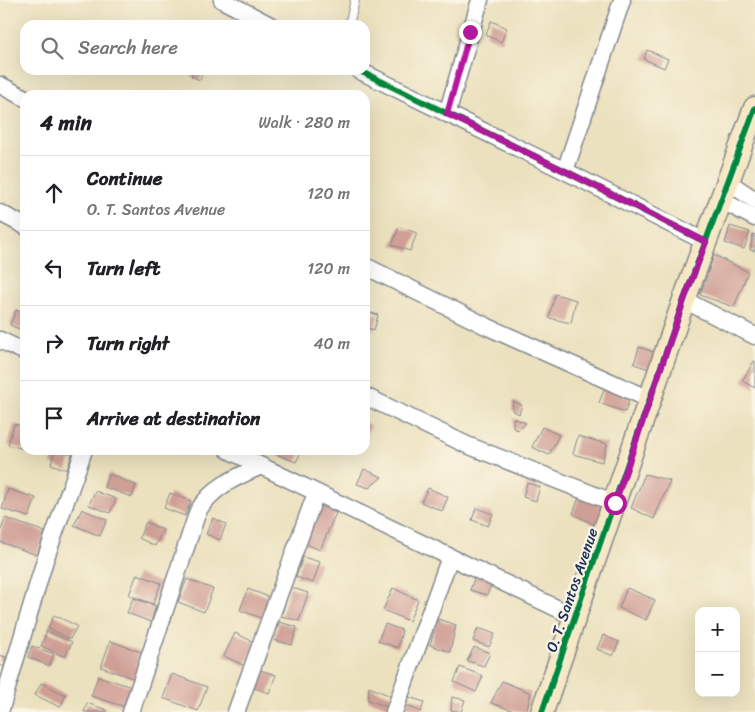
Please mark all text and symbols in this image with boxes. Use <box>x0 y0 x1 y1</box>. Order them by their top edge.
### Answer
search box <box>20 20 370 75</box>
route end <box>459 21 482 44</box>
text: Search here <box>78 31 178 64</box>
icon: search <box>38 34 66 62</box>
text: 4 min <box>40 104 92 142</box>
text: Walk · 280 m <box>259 108 350 137</box>
text: Continue <box>87 162 163 195</box>
icon: ahead <box>40 179 68 207</box>
text: 120 m <box>307 179 350 208</box>
text: O. T. Santos Avenue <box>87 195 225 224</box>
text: Turn left <box>87 252 160 285</box>
icon: left <box>40 254 68 282</box>
text: 120 m <box>307 254 350 283</box>
text: Turn right <box>87 327 169 360</box>
icon: right <box>40 329 68 357</box>
text: 40 m <box>313 329 350 358</box>
text: Arrive at destination <box>87 402 260 435</box>
icon: arrive <box>40 404 68 432</box>
route start <box>604 492 627 515</box>
street label: O. T. Santos Avenue <box>539 524 605 656</box>
map controls <box>695 607 740 697</box>
button: + <box>695 607 740 652</box>
button: − <box>695 652 740 697</box>

